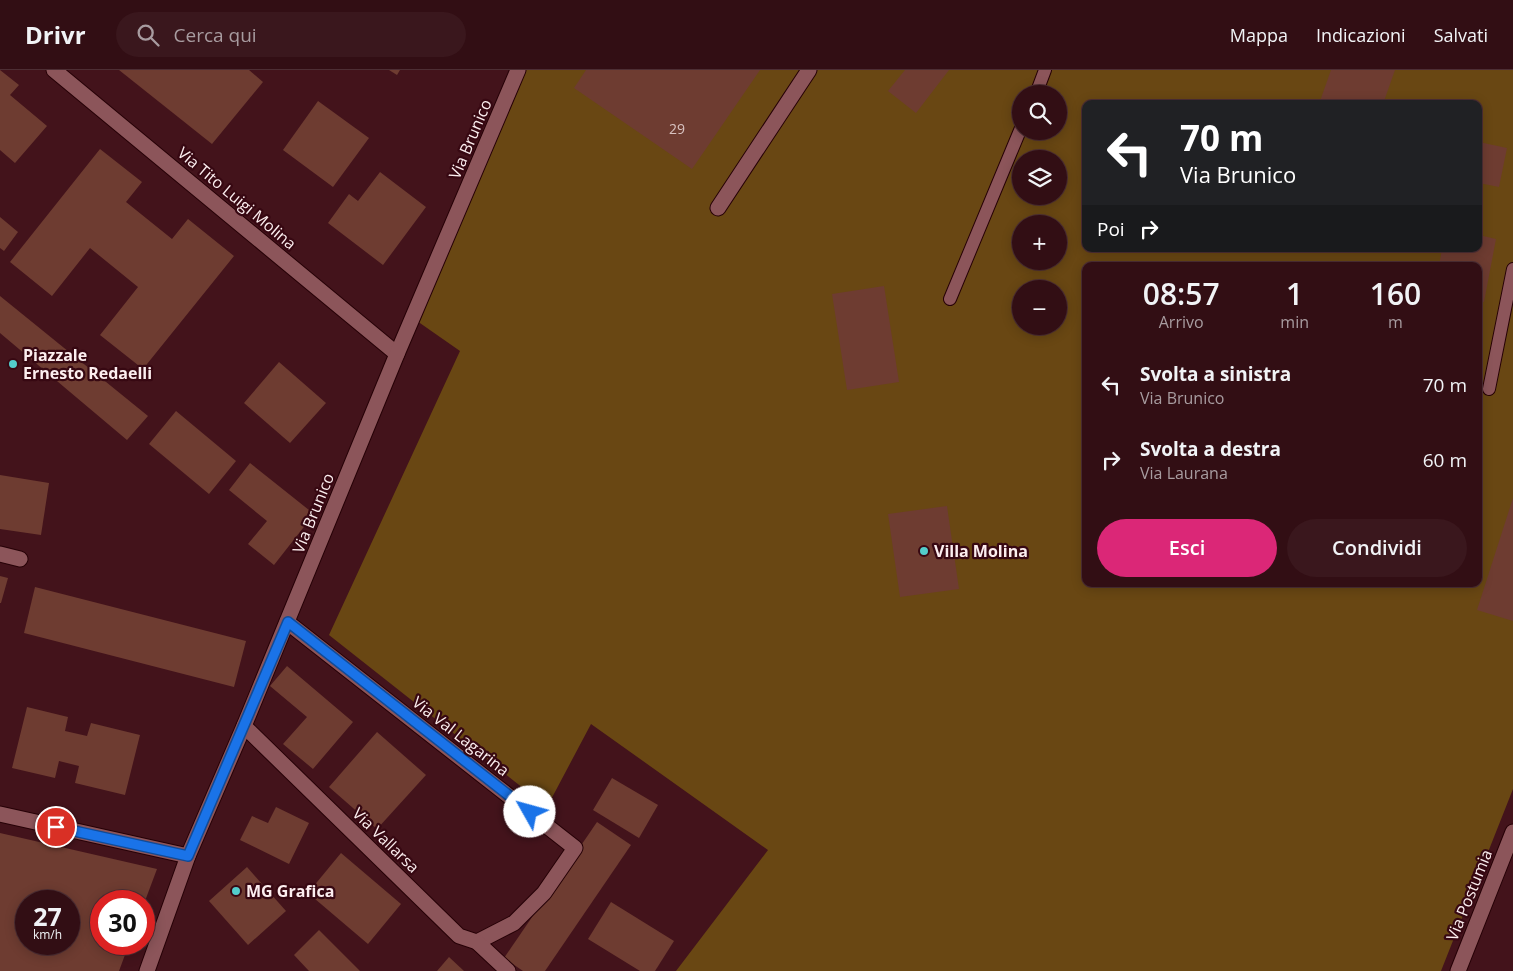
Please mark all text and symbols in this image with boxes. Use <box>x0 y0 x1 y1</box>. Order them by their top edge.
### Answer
search box <box>116 12 466 57</box>
text: Drivr <box>25 18 86 51</box>
icon: search <box>134 21 162 49</box>
text: Cerca qui <box>174 22 257 48</box>
text: Mappa <box>1230 23 1288 47</box>
text: Indicazioni <box>1316 23 1406 47</box>
text: Salvati <box>1434 23 1488 47</box>
map controls <box>1012 85 1067 335</box>
button: search <box>1012 85 1067 140</box>
street label: Via Brunico <box>443 96 497 182</box>
text: 70 m <box>1180 114 1263 161</box>
house number: 29 <box>669 119 685 138</box>
icon: left <box>1097 120 1162 185</box>
street label: Via Tito Luigi Molina <box>173 142 301 254</box>
button: layers <box>1012 150 1067 205</box>
text: Via Brunico <box>1180 159 1296 189</box>
button: + <box>1012 215 1067 270</box>
icon: right <box>1135 215 1163 243</box>
text: Poi <box>1097 216 1125 242</box>
text: 08:57 <box>1143 273 1220 314</box>
text: 1 <box>1286 273 1303 314</box>
text: 160 <box>1370 273 1421 314</box>
button: − <box>1012 280 1067 335</box>
text: Arrivo <box>1159 311 1204 333</box>
text: min <box>1280 311 1309 333</box>
text: m <box>1388 311 1403 333</box>
place label: Piazzale Ernesto Redaelli <box>23 344 152 384</box>
marker: Piazzale Ernesto Redaelli <box>7 358 19 370</box>
text: Svolta a sinistra <box>1140 361 1291 387</box>
icon: left <box>1097 371 1125 399</box>
text: 70 m <box>1423 372 1467 398</box>
text: Via Brunico <box>1140 387 1224 409</box>
text: Svolta a destra <box>1140 436 1281 462</box>
icon: right <box>1097 446 1125 474</box>
text: 60 m <box>1423 447 1467 473</box>
text: Via Laurana <box>1140 462 1228 484</box>
street label: Via Brunico <box>287 470 339 556</box>
button: Esci <box>1097 519 1277 577</box>
button: Condividi <box>1287 519 1467 577</box>
place label: Villa Molina <box>934 540 1028 562</box>
marker: Villa Molina <box>918 545 930 557</box>
street label: Via Val Lagarina <box>408 691 514 781</box>
position arrow <box>503 785 555 837</box>
street label: Via Vallarsa <box>348 803 424 877</box>
pin <box>35 806 77 848</box>
icon: arrive <box>42 813 70 841</box>
street label: Via Postumia <box>1441 846 1497 944</box>
place label: MG Grafica <box>246 880 334 902</box>
marker: MG Grafica <box>230 885 242 897</box>
speed limit sign: 30 <box>90 890 155 955</box>
text: 27 <box>33 899 62 933</box>
text: km/h <box>33 926 62 943</box>

